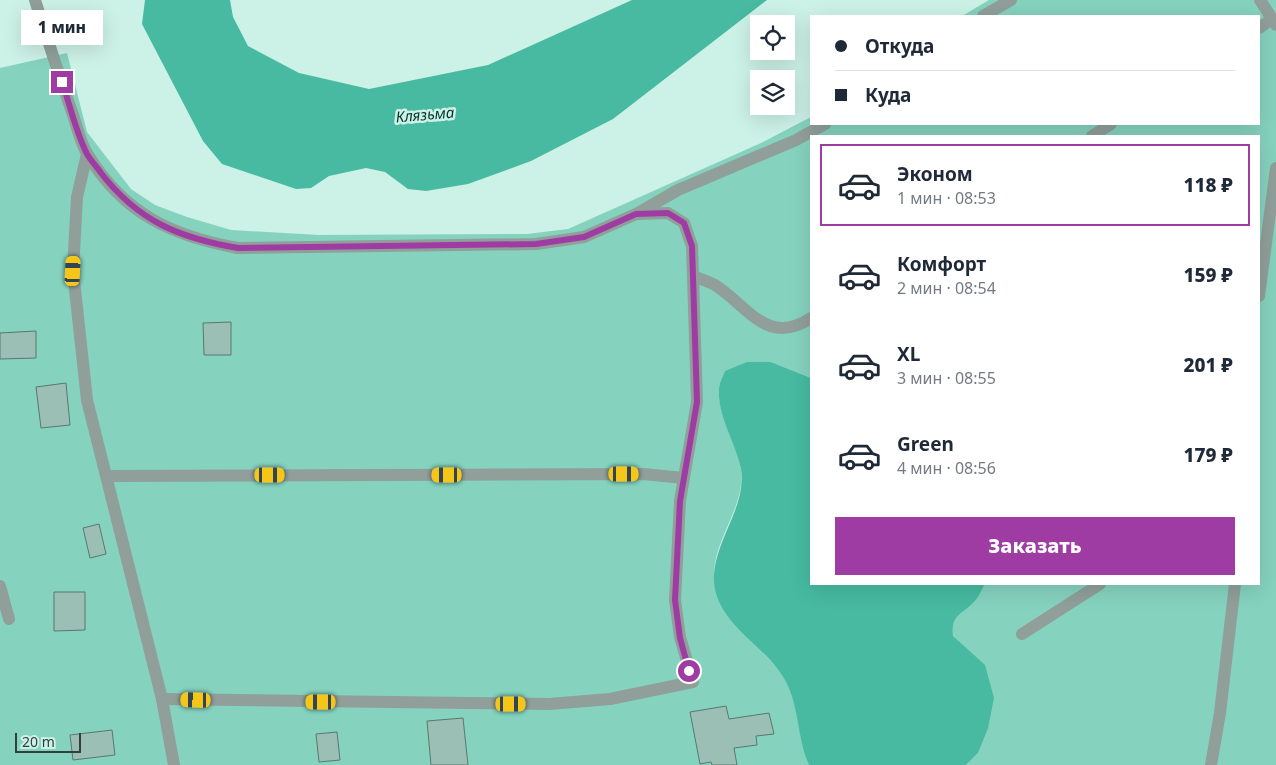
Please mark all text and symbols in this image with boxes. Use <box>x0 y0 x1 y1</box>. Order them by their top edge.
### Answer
callout: 1 мин <box>21 9 103 44</box>
map controls <box>750 15 795 115</box>
button: locate <box>750 15 795 60</box>
text: 1 мин <box>38 16 86 38</box>
text: Откуда <box>865 33 934 59</box>
button: layers <box>750 70 795 115</box>
route end <box>51 71 73 93</box>
text: Куда <box>865 82 911 108</box>
water label: Клязьма <box>395 101 456 127</box>
text: Эконом <box>897 161 973 187</box>
icon: car <box>837 163 882 208</box>
text: 118 ₽ <box>1183 172 1233 198</box>
text: 1 мин · 08:53 <box>897 187 996 209</box>
text: Комфорт <box>897 251 986 277</box>
icon: car <box>837 253 882 298</box>
car <box>64 256 81 286</box>
text: 159 ₽ <box>1183 262 1233 288</box>
text: 2 мин · 08:54 <box>897 277 996 299</box>
text: XL <box>897 341 920 367</box>
icon: car <box>837 343 882 388</box>
text: 201 ₽ <box>1183 352 1233 378</box>
text: 3 мин · 08:55 <box>897 367 996 389</box>
text: Green <box>897 431 954 457</box>
icon: car <box>837 433 882 478</box>
text: 179 ₽ <box>1183 442 1233 468</box>
text: 4 мин · 08:56 <box>897 457 996 479</box>
car <box>609 467 639 482</box>
car <box>255 468 285 483</box>
car <box>432 468 462 483</box>
button: Заказать <box>835 517 1235 575</box>
route start <box>678 660 700 682</box>
car <box>180 692 211 708</box>
car <box>306 695 336 710</box>
car <box>496 697 526 712</box>
scale bar <box>15 730 81 753</box>
text: 20 m <box>22 732 55 751</box>

